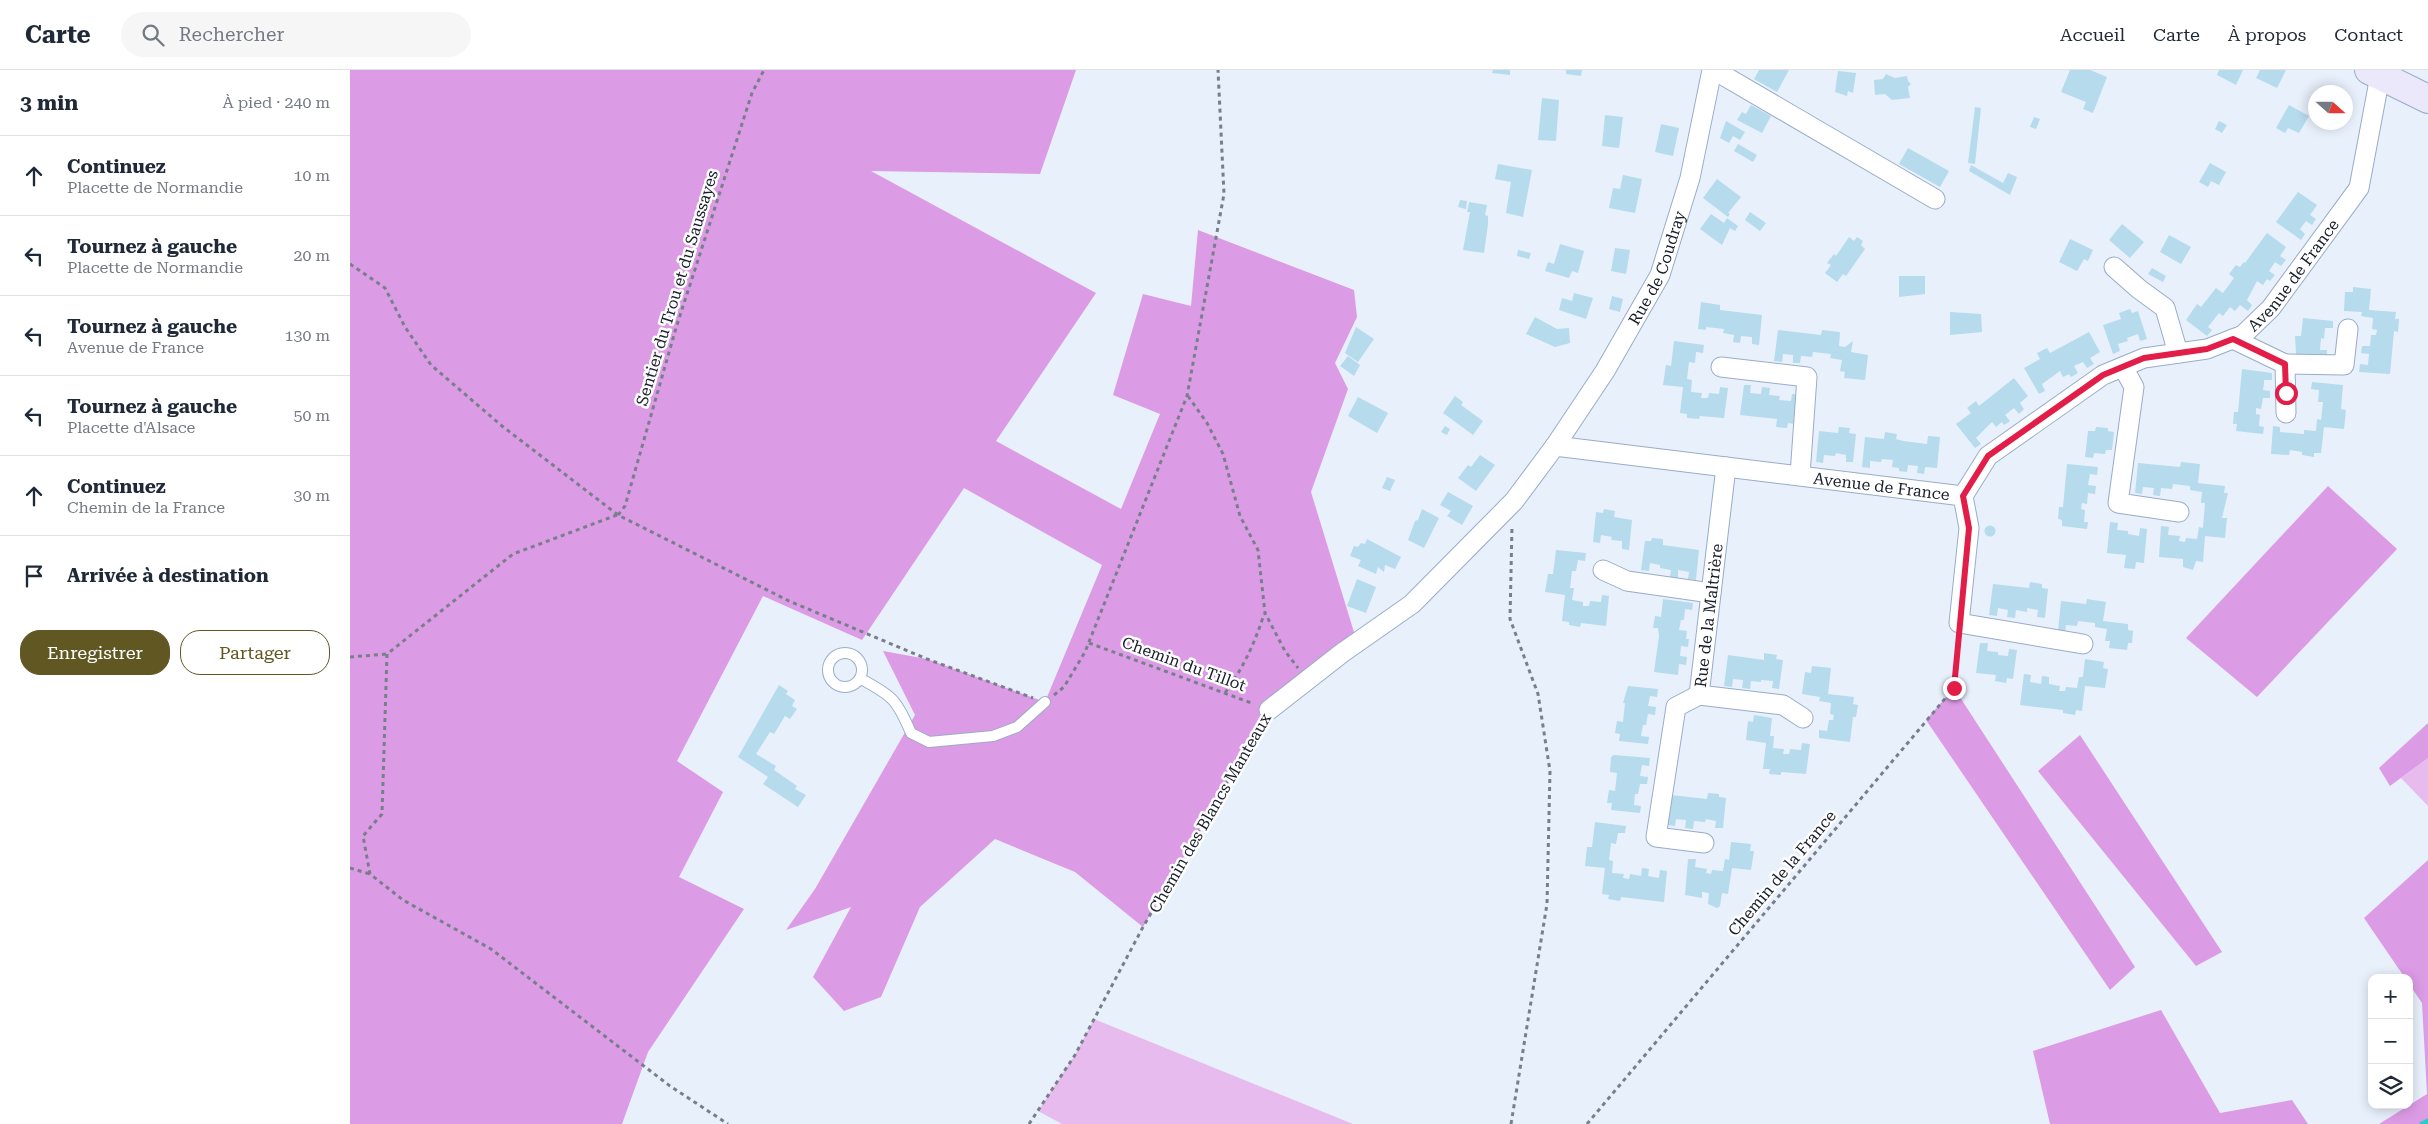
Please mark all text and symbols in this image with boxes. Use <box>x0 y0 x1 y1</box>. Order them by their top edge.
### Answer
search box <box>121 12 471 57</box>
text: Carte <box>25 21 91 49</box>
icon: search <box>139 21 167 49</box>
text: Rechercher <box>179 23 284 46</box>
text: Accueil <box>2060 24 2125 45</box>
text: Carte <box>2153 24 2200 45</box>
text: À propos <box>2228 24 2306 45</box>
text: Contact <box>2334 24 2403 45</box>
north arrow <box>2308 85 2353 130</box>
text: 3 min <box>20 91 78 115</box>
text: À pied · 240 m <box>222 93 330 112</box>
text: Continuez <box>67 155 166 178</box>
icon: ahead <box>20 162 48 190</box>
text: 10 m <box>293 166 330 185</box>
street label: Sentier du Trou et du Saussayes <box>632 167 722 408</box>
text: Placette de Normandie <box>67 178 243 197</box>
street label: Rue de Coudray <box>1624 208 1689 328</box>
street label: Avenue de France <box>2243 215 2343 335</box>
text: Tournez à gauche <box>67 235 237 258</box>
icon: left <box>20 242 48 270</box>
text: 20 m <box>293 246 330 265</box>
text: Placette de Normandie <box>67 258 243 277</box>
text: Tournez à gauche <box>67 315 237 338</box>
icon: left <box>20 322 48 350</box>
text: 130 m <box>284 326 330 345</box>
text: Avenue de France <box>67 338 204 357</box>
route start <box>2275 382 2298 405</box>
text: Tournez à gauche <box>67 395 237 418</box>
icon: left <box>20 402 48 430</box>
text: 50 m <box>293 406 330 425</box>
text: Placette d'Alsace <box>67 418 195 437</box>
street label: Avenue de France <box>1812 468 1951 504</box>
text: Continuez <box>67 475 166 498</box>
icon: ahead <box>20 482 48 510</box>
text: 30 m <box>293 486 330 505</box>
text: Chemin de la France <box>67 498 225 517</box>
street label: Rue de la Maltrière <box>1690 542 1726 688</box>
icon: arrive <box>20 562 48 590</box>
text: Arrivée à destination <box>67 564 269 587</box>
button: Enregistrer <box>20 630 170 675</box>
button: Partager <box>180 630 330 675</box>
street label: Chemin du Tillot <box>1119 633 1249 695</box>
route end <box>1943 677 1966 700</box>
street label: Chemin des Blancs Manteaux <box>1145 709 1275 916</box>
street label: Chemin de la France <box>1724 806 1840 940</box>
map controls <box>2368 974 2413 1109</box>
button: + <box>2368 974 2413 1019</box>
button: − <box>2368 1019 2413 1064</box>
button: layers <box>2368 1064 2413 1109</box>

